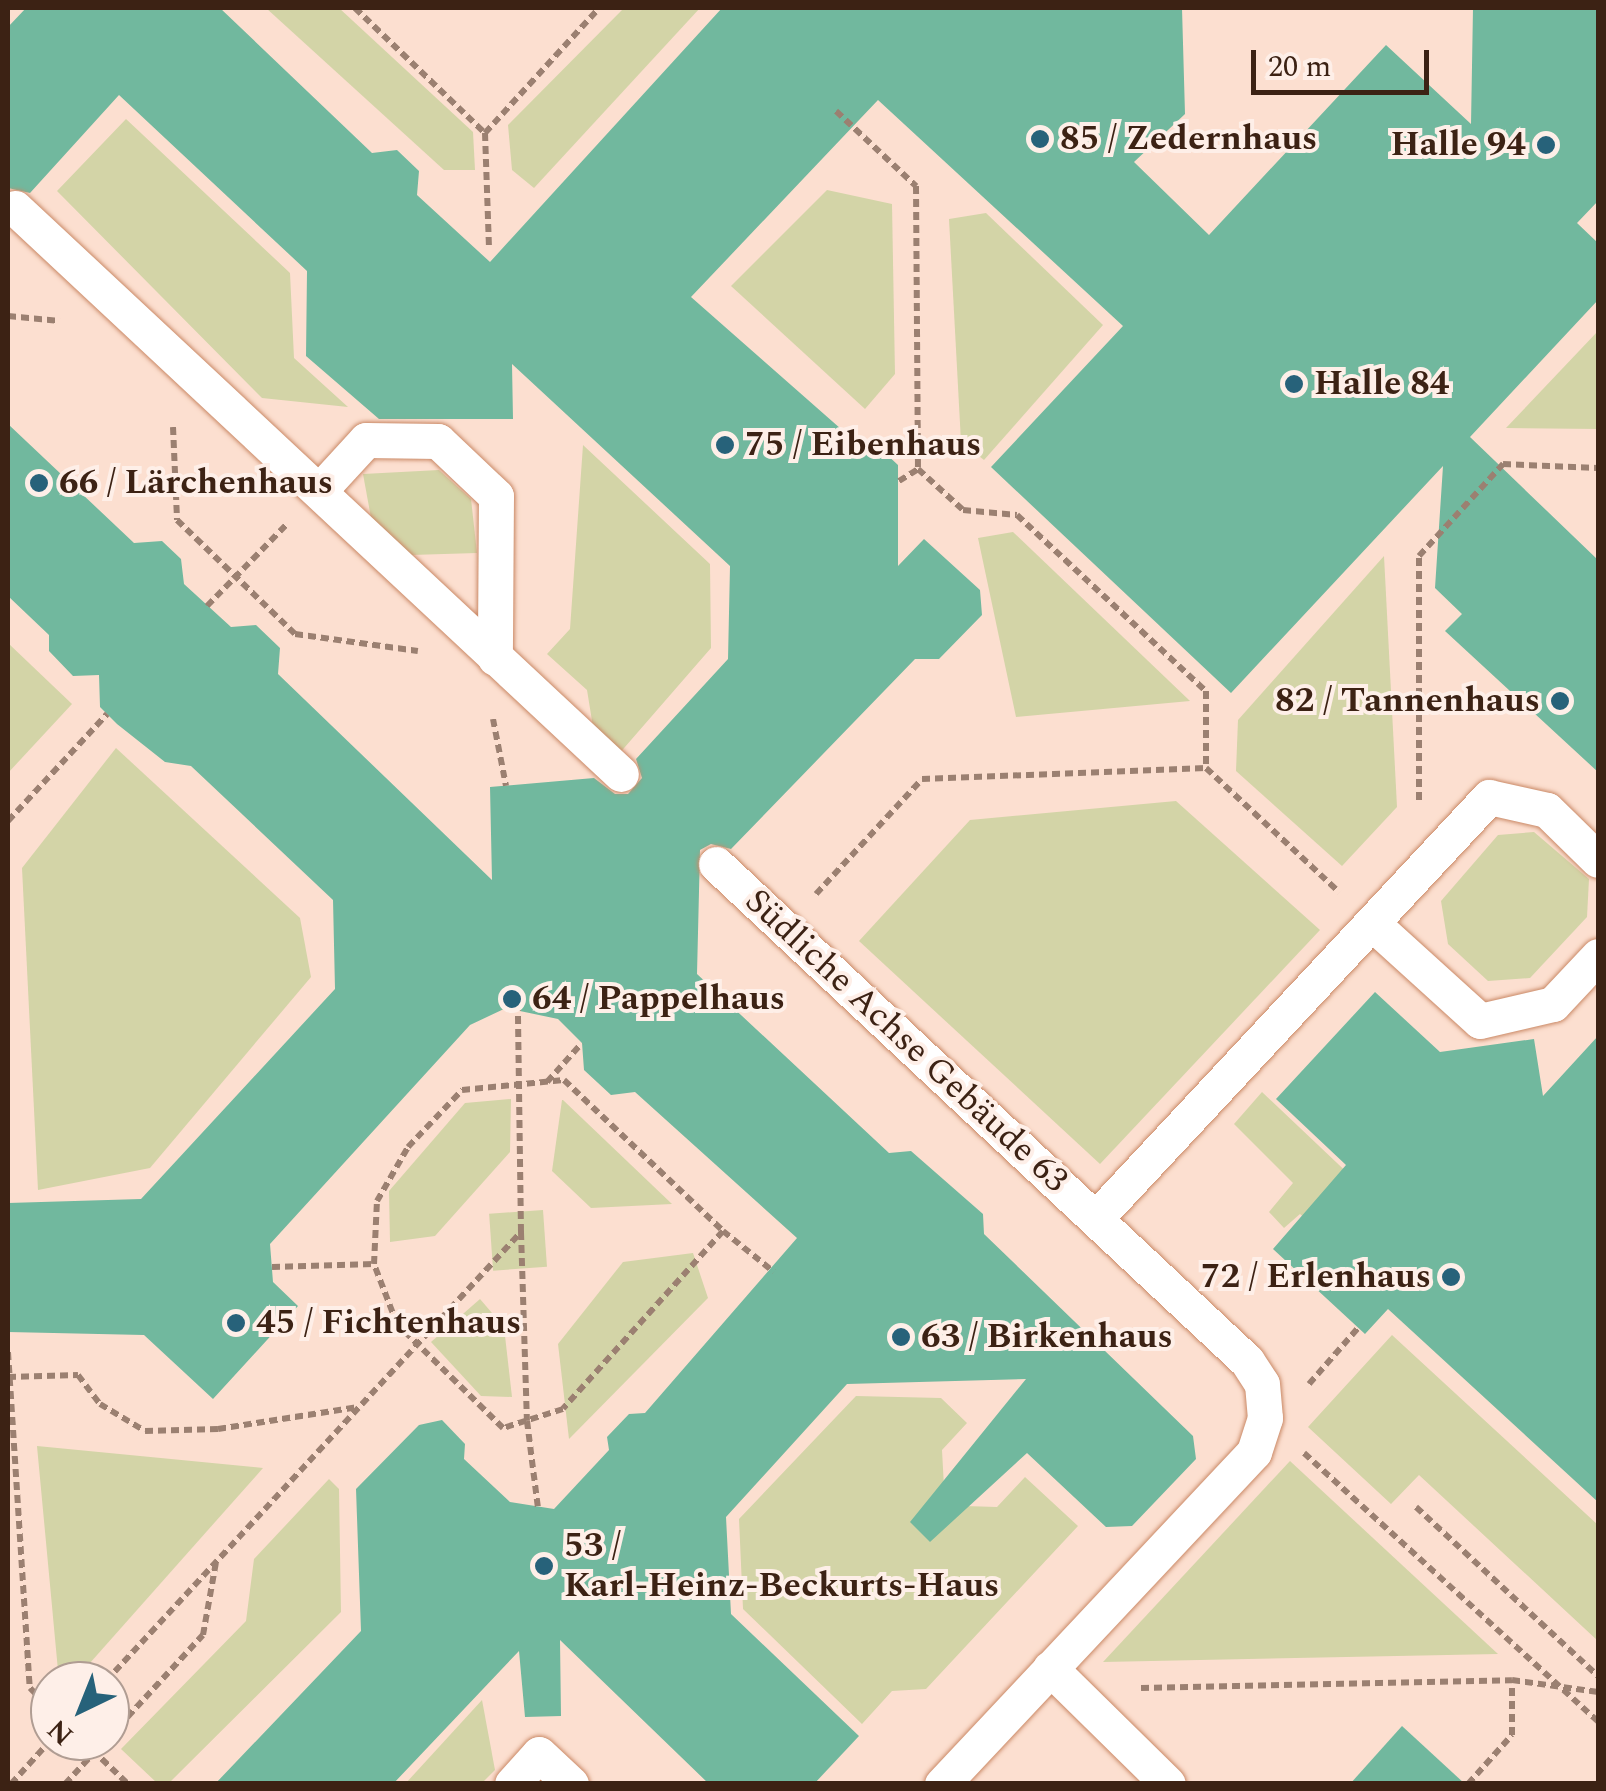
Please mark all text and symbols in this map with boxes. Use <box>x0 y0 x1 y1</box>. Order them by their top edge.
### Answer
scale bar <box>1256 30 1434 92</box>
text: 20 m <box>1268 44 1331 90</box>
place label: 85 / Zedernhaus <box>1060 118 1317 160</box>
place label: Halle 94 <box>1391 124 1526 166</box>
marker: 85 / Zedernhaus <box>1029 128 1051 150</box>
marker: Halle 94 <box>1535 134 1557 156</box>
place label: Halle 84 <box>1314 363 1449 405</box>
marker: Halle 84 <box>1283 373 1305 395</box>
place label: 75 / Eibenhaus <box>745 424 981 466</box>
marker: 75 / Eibenhaus <box>714 434 736 456</box>
place label: 66 / Lärchenhaus <box>59 462 333 504</box>
marker: 66 / Lärchenhaus <box>28 472 50 494</box>
place label: 82 / Tannenhaus <box>1275 680 1540 722</box>
marker: 82 / Tannenhaus <box>1549 690 1571 712</box>
street label: Südliche Achse Gebäude 63 <box>736 880 1076 1202</box>
place label: 64 / Pappelhaus <box>532 978 785 1020</box>
marker: 64 / Pappelhaus <box>501 988 523 1010</box>
place label: 72 / Erlenhaus <box>1201 1256 1431 1298</box>
marker: 72 / Erlenhaus <box>1440 1266 1462 1288</box>
place label: 45 / Fichtenhaus <box>256 1302 521 1344</box>
marker: 45 / Fichtenhaus <box>225 1312 247 1334</box>
place label: 63 / Birkenhaus <box>921 1316 1173 1358</box>
marker: 63 / Birkenhaus <box>890 1326 912 1348</box>
place label: 53 / Karl-Heinz-Beckurts-Haus <box>564 1525 999 1607</box>
marker: 53 / Karl-Heinz-Beckurts-Haus <box>533 1555 555 1577</box>
north arrow <box>30 1661 130 1761</box>
text: N <box>38 1708 84 1755</box>

